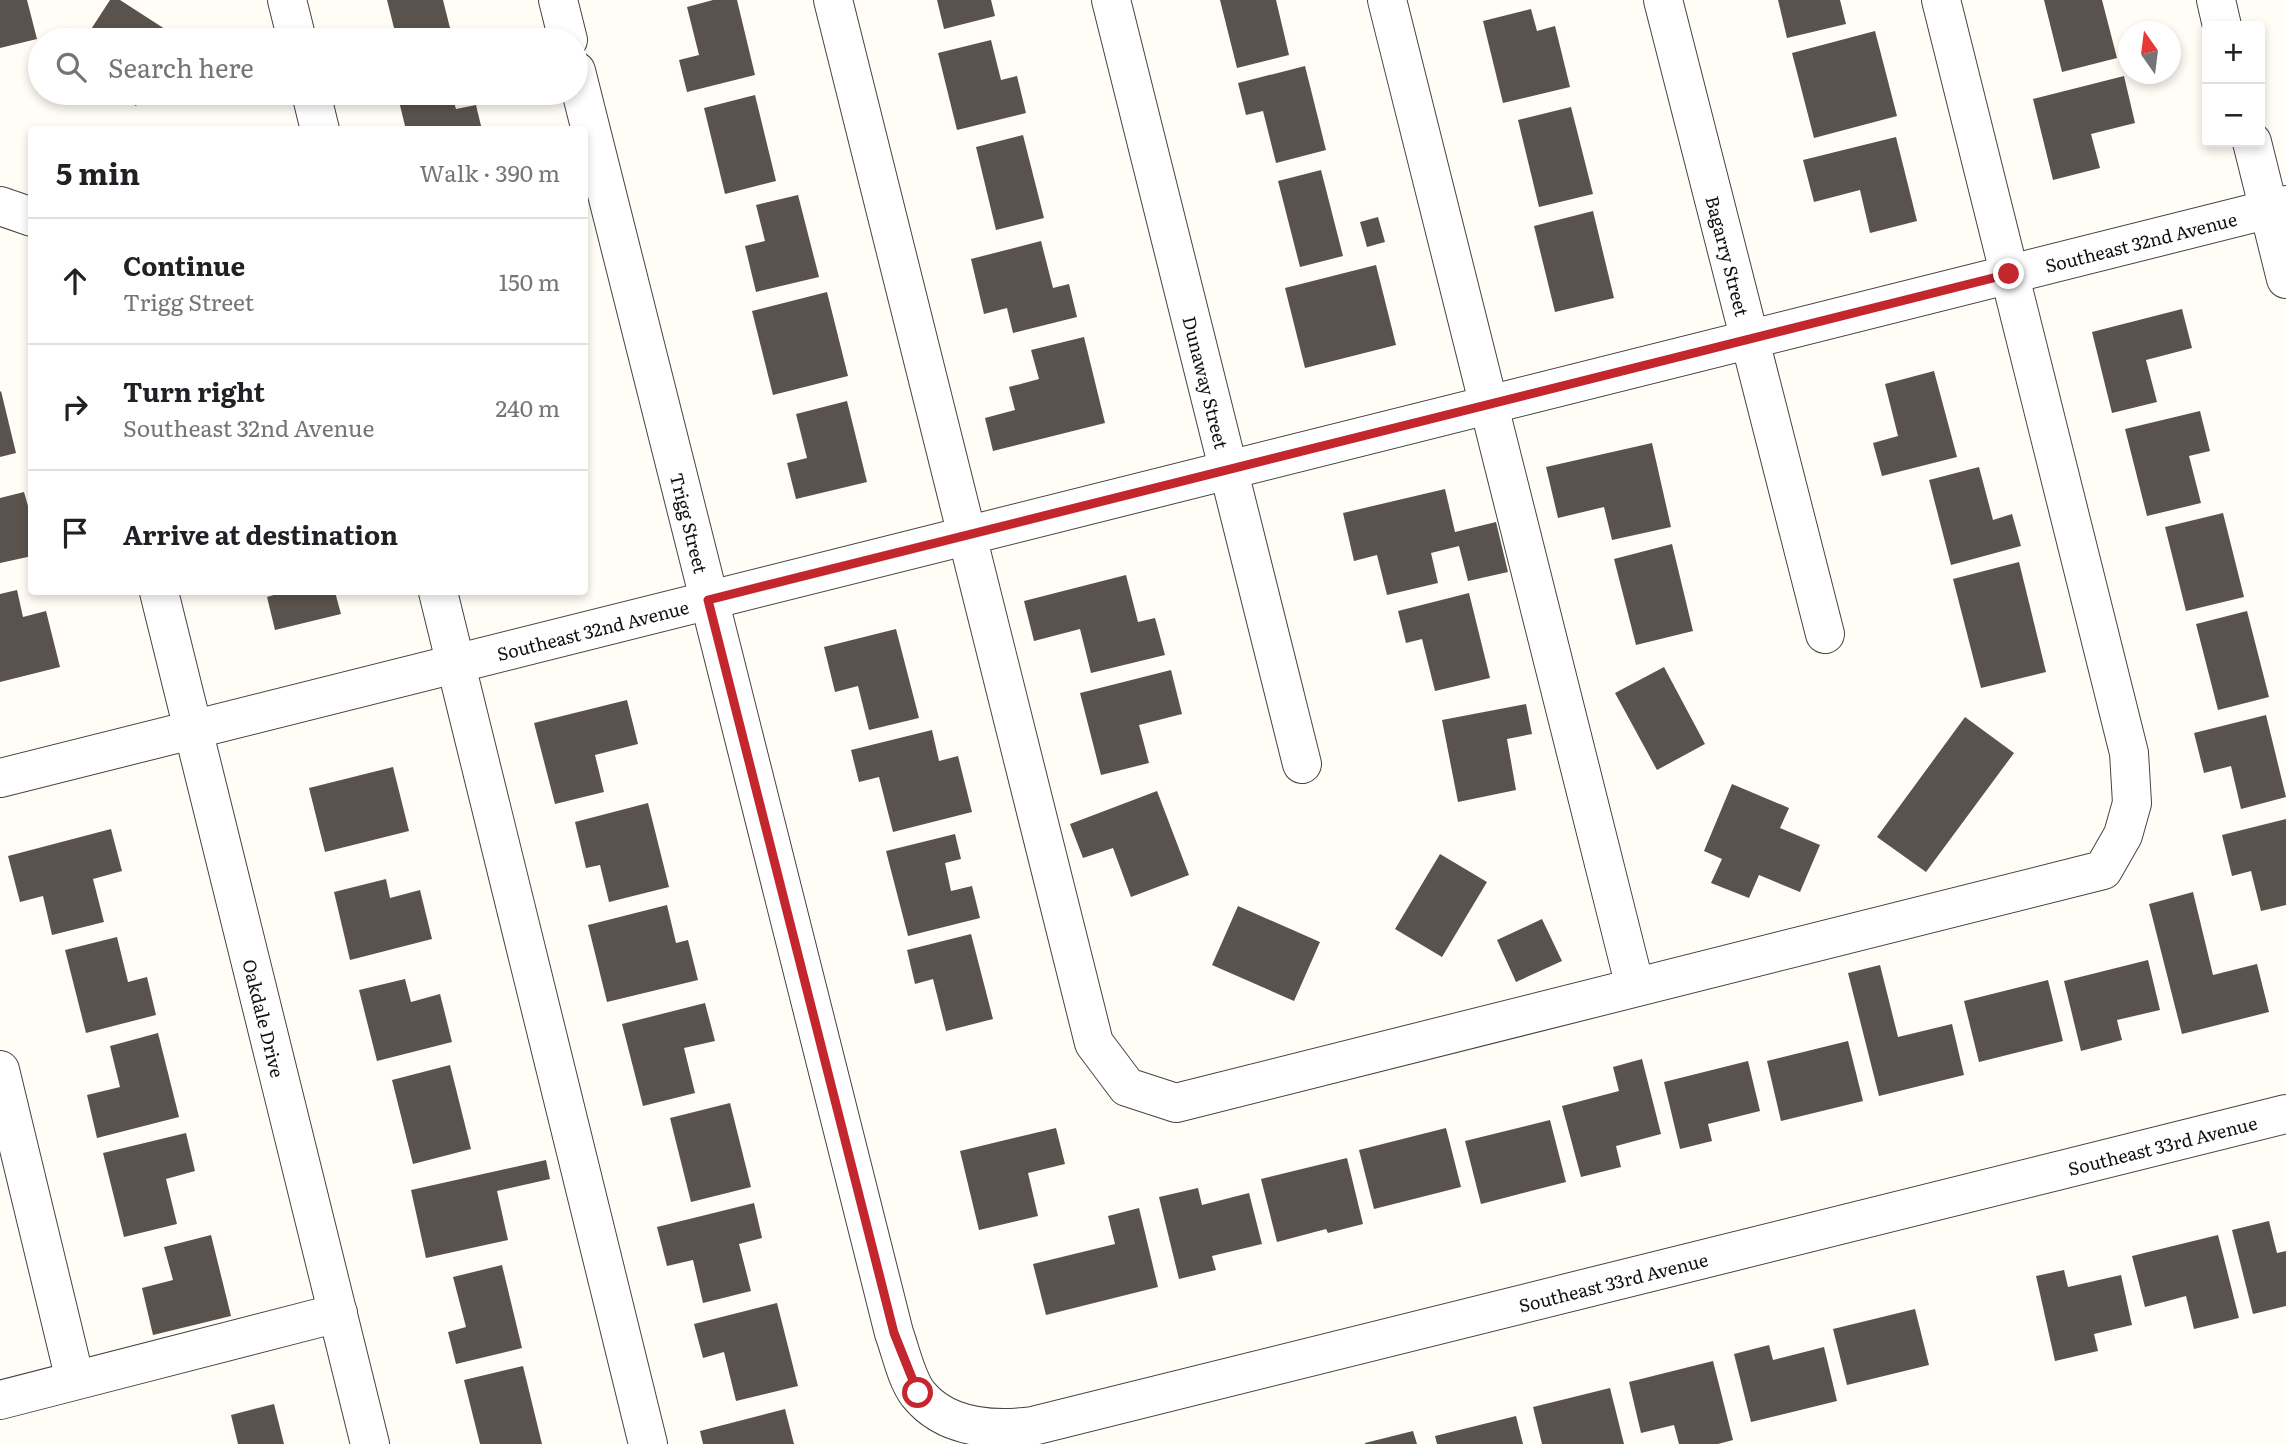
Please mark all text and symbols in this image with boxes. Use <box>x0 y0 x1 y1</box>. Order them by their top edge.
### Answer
north arrow <box>2118 21 2181 84</box>
map controls <box>2202 21 2265 147</box>
button: + <box>2202 21 2265 84</box>
search box <box>28 28 588 105</box>
text: Search here <box>108 47 254 86</box>
icon: search <box>52 48 90 86</box>
button: − <box>2202 84 2265 147</box>
text: 5 min <box>56 150 140 194</box>
text: Walk · 390 m <box>420 155 560 189</box>
street label: Bagarry Street <box>1700 193 1757 320</box>
street label: Southeast 32nd Avenue <box>2042 204 2240 278</box>
text: Continue <box>123 245 245 284</box>
route end <box>1993 258 2024 289</box>
icon: ahead <box>56 262 94 300</box>
text: 150 m <box>499 264 560 298</box>
text: Trigg Street <box>123 284 254 318</box>
street label: Dunaway Street <box>1177 313 1236 452</box>
text: Turn right <box>123 371 265 410</box>
icon: right <box>56 388 94 426</box>
text: 240 m <box>495 390 560 424</box>
text: Southeast 32nd Avenue <box>123 410 375 444</box>
street label: Trigg Street <box>664 470 716 577</box>
icon: arrive <box>56 514 94 552</box>
text: Arrive at destination <box>123 514 398 553</box>
street label: Southeast 32nd Avenue <box>494 592 691 666</box>
street label: Oakdale Drive <box>237 956 292 1080</box>
street label: Southeast 33rd Avenue <box>2065 1108 2260 1181</box>
street label: Southeast 33rd Avenue <box>1516 1245 1711 1318</box>
route start <box>902 1377 933 1408</box>

